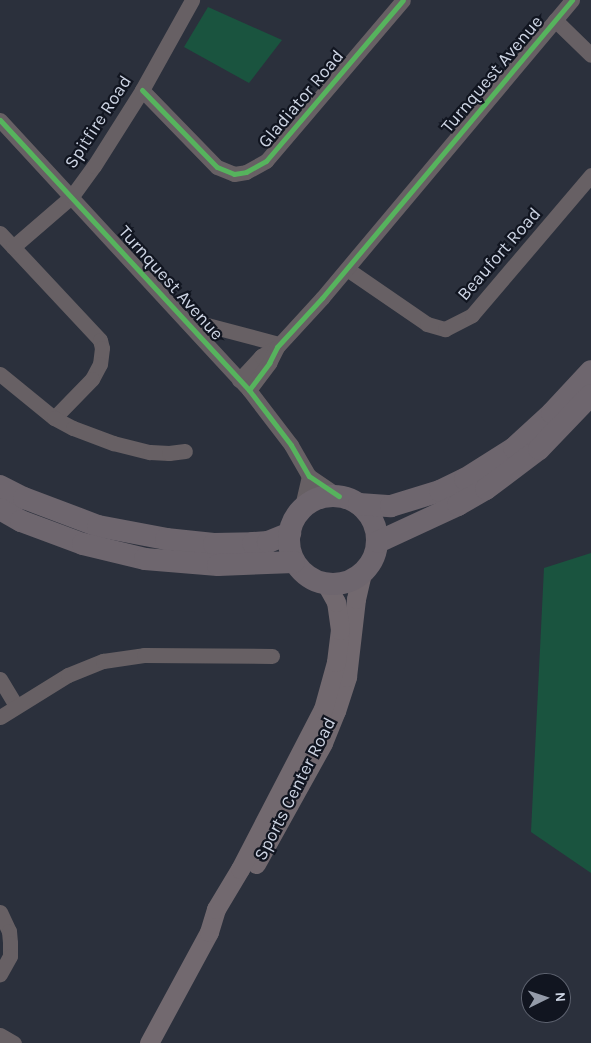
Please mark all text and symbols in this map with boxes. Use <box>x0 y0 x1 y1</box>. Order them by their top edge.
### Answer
street label: Turnquest Avenue <box>437 11 547 137</box>
street label: Gladiator Road <box>254 46 348 152</box>
street label: Spitfire Road <box>60 71 136 173</box>
street label: Beaufort Road <box>453 203 545 305</box>
street label: Turnquest Avenue <box>114 221 228 345</box>
street label: Sports Center Road <box>250 714 340 864</box>
north arrow <box>521 973 571 1023</box>
text: N <box>552 991 569 1003</box>

